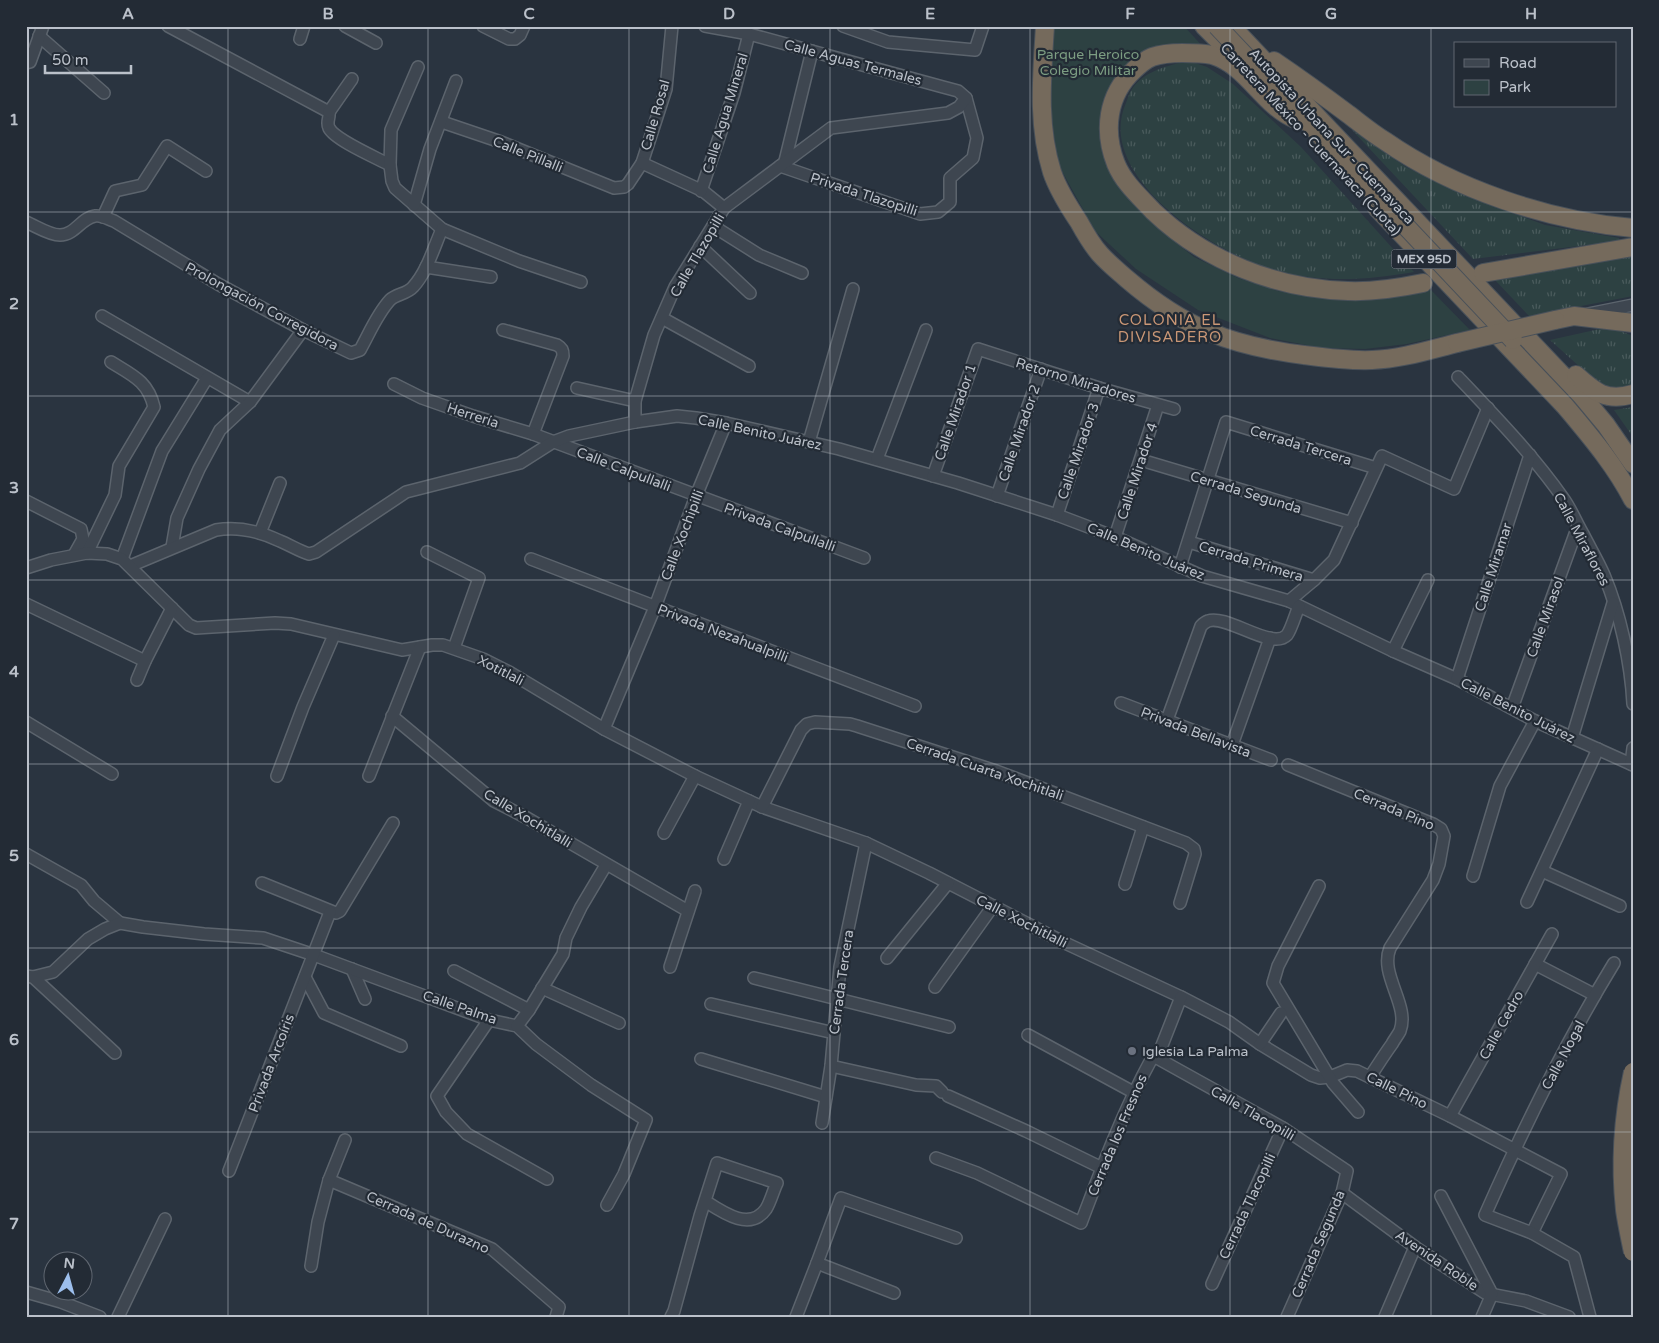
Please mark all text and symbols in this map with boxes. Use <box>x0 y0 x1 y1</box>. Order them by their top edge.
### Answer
text: A <box>122 4 134 24</box>
text: B <box>322 4 334 24</box>
text: C <box>523 4 535 24</box>
text: D <box>723 4 735 24</box>
text: E <box>925 4 935 24</box>
text: F <box>1125 4 1135 24</box>
text: G <box>1325 4 1337 24</box>
text: H <box>1525 4 1537 24</box>
street label: Calle Aguas Termales <box>782 36 924 89</box>
street label: Carretera México - Cuernavaca (Cuota) <box>1217 40 1404 239</box>
scale bar <box>45 42 131 74</box>
legend <box>1454 42 1616 108</box>
street label: Autopista Urbana Sur - Cuernavaca <box>1245 45 1418 228</box>
park label: Parque Heroico Colegio Militar <box>1037 46 1139 79</box>
text: 50 m <box>52 51 89 69</box>
street label: Calle Agua Mineral <box>699 51 752 176</box>
text: Road <box>1499 54 1537 72</box>
street label: Calle Rosal <box>637 78 674 152</box>
text: Park <box>1499 78 1531 96</box>
text: 1 <box>9 110 19 130</box>
street label: Calle Pillalli <box>490 133 565 176</box>
street label: Privada Tlazopilli <box>808 169 920 220</box>
street label: Calle Tlazopilli <box>667 210 728 300</box>
road number: MEX 95D <box>1392 250 1456 268</box>
street label: Prolongación Corregidora <box>182 259 341 354</box>
text: 2 <box>9 294 19 314</box>
district label: COLONIA EL DIVISADERO <box>1118 311 1222 346</box>
street label: Retorno Miradores <box>1014 354 1138 407</box>
street label: Calle Mirador 1 <box>931 361 980 463</box>
street label: Calle Mirador 2 <box>995 382 1044 484</box>
street label: Herrería <box>445 399 501 432</box>
street label: Calle Mirador 3 <box>1054 400 1103 502</box>
street label: Calle Benito Juárez <box>696 411 823 454</box>
street label: Calle Mirador 4 <box>1114 420 1161 522</box>
street label: Cerrada Tercera <box>1248 422 1354 469</box>
street label: Calle Calpullalli <box>574 444 673 495</box>
street label: Cerrada Segunda <box>1188 467 1304 517</box>
text: 3 <box>9 478 19 498</box>
street label: Calle Xochipilli <box>657 487 708 583</box>
street label: Calle Miraflores <box>1550 490 1613 589</box>
street label: Privada Calpullalli <box>722 499 838 556</box>
street label: Calle Benito Juárez <box>1084 519 1207 584</box>
street label: Calle Miramar <box>1471 520 1516 614</box>
street label: Cerrada Primera <box>1196 537 1305 585</box>
street label: Calle Mirasol <box>1523 574 1568 660</box>
street label: Privada Nezahualpilli <box>655 601 791 666</box>
street label: Xotitlali <box>475 652 527 689</box>
text: 4 <box>9 662 19 682</box>
street label: Calle Benito Juárez <box>1458 674 1578 747</box>
street label: Privada Bellavista <box>1138 704 1253 761</box>
street label: Cerrada Cuarta Xochitlali <box>904 735 1066 804</box>
street label: Calle Xochitlalli <box>480 785 575 851</box>
street label: Cerrada Pino <box>1351 785 1437 834</box>
text: 5 <box>9 846 19 866</box>
street label: Calle Xochitlalli <box>973 891 1070 952</box>
street label: Cerrada Tercera <box>826 929 857 1036</box>
street label: Calle Palma <box>421 987 499 1028</box>
street label: Calle Cedro <box>1476 988 1527 1063</box>
street label: Privada Arcoíris <box>245 1011 298 1115</box>
street label: Calle Nogal <box>1538 1018 1589 1093</box>
text: 6 <box>9 1030 19 1050</box>
place label: Iglesia La Palma <box>1142 1043 1248 1060</box>
marker: Iglesia La Palma <box>1126 1045 1138 1057</box>
street label: Calle Pino <box>1363 1068 1430 1113</box>
street label: Cerrada los Fresnos <box>1084 1072 1151 1199</box>
street label: Calle Tlacopilli <box>1208 1082 1298 1144</box>
street label: Cerrada Tlacopilli <box>1215 1151 1279 1262</box>
street label: Cerrada de Durazno <box>364 1188 492 1257</box>
street label: Cerrada Segunda <box>1288 1188 1349 1301</box>
text: 7 <box>9 1214 19 1234</box>
street label: Avenida Roble <box>1392 1226 1481 1294</box>
north arrow <box>42 1250 92 1300</box>
text: N <box>63 1255 76 1273</box>

